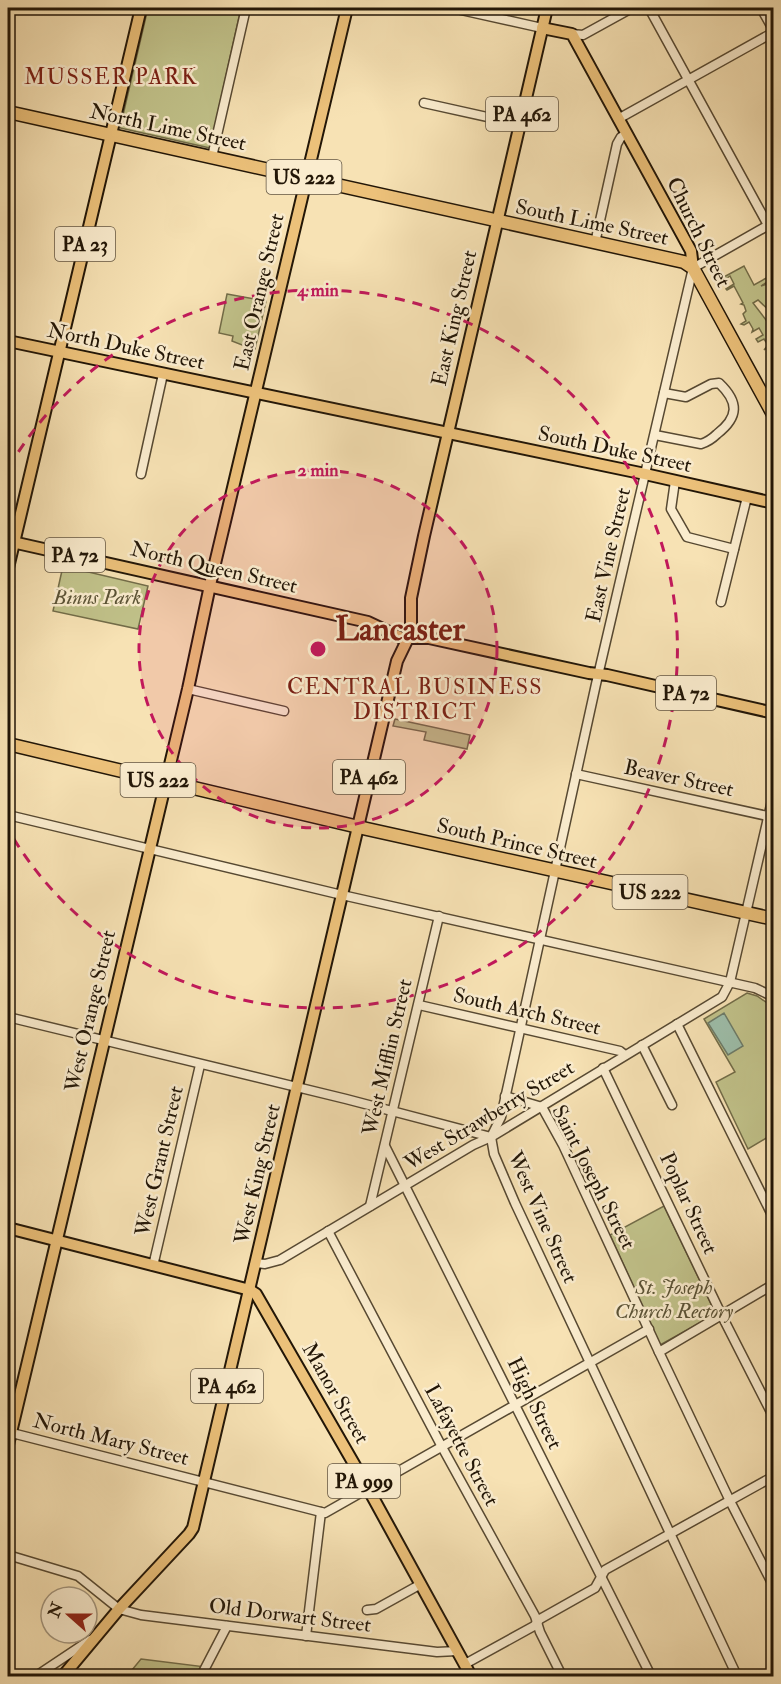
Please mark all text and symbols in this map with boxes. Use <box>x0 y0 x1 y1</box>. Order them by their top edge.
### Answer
district label: MUSSER PARK <box>24 63 198 91</box>
road number: PA 462 <box>486 97 558 131</box>
street label: North Lime Street <box>87 98 249 157</box>
road number: US 222 <box>266 160 342 194</box>
street label: Church Street <box>660 173 737 292</box>
street label: South Lime Street <box>513 193 671 252</box>
street label: East Orange Street <box>228 211 291 373</box>
road number: PA 23 <box>55 227 115 261</box>
street label: East King Street <box>426 247 483 389</box>
text: 4 min <box>296 279 339 302</box>
street label: North Duke Street <box>45 317 207 376</box>
street label: South Duke Street <box>536 420 694 479</box>
text: 2 min <box>298 459 339 482</box>
street label: East Vine Street <box>580 485 637 625</box>
street label: North Queen Street <box>128 535 300 600</box>
road number: PA 72 <box>45 538 105 572</box>
park label: Binns Park <box>52 584 141 611</box>
district label: Lancaster <box>335 609 465 650</box>
centre of rings <box>308 639 328 659</box>
district label: CENTRAL BUSINESS DISTRICT <box>287 673 543 726</box>
road number: PA 72 <box>656 676 716 710</box>
street label: Beaver Street <box>622 754 736 803</box>
road number: PA 462 <box>333 760 405 794</box>
road number: US 222 <box>120 763 195 797</box>
street label: South Prince Street <box>434 812 600 875</box>
road number: US 222 <box>612 875 688 909</box>
street label: West Orange Street <box>59 927 122 1096</box>
street label: West Mifflin Street <box>356 976 419 1139</box>
street label: South Arch Street <box>451 981 603 1042</box>
street label: West Strawberry Street <box>399 1054 579 1177</box>
street label: West Grant Street <box>129 1083 190 1240</box>
street label: Saint Joseph Street <box>546 1100 642 1254</box>
street label: West King Street <box>228 1101 287 1248</box>
street label: West Vine Street <box>501 1146 584 1288</box>
street label: Poplar Street <box>653 1148 724 1259</box>
park label: St. Joseph Church Rectory <box>615 1274 734 1325</box>
street label: Manor Street <box>296 1338 375 1449</box>
street label: High Street <box>501 1353 569 1454</box>
road number: PA 462 <box>191 1369 263 1403</box>
street label: Lafayette Street <box>418 1380 505 1511</box>
street label: North Mary Street <box>30 1407 192 1472</box>
road number: PA 999 <box>328 1464 400 1498</box>
north arrow <box>39 1585 99 1645</box>
street label: Old Dorwart Street <box>207 1592 373 1639</box>
text: N <box>44 1599 68 1621</box>

